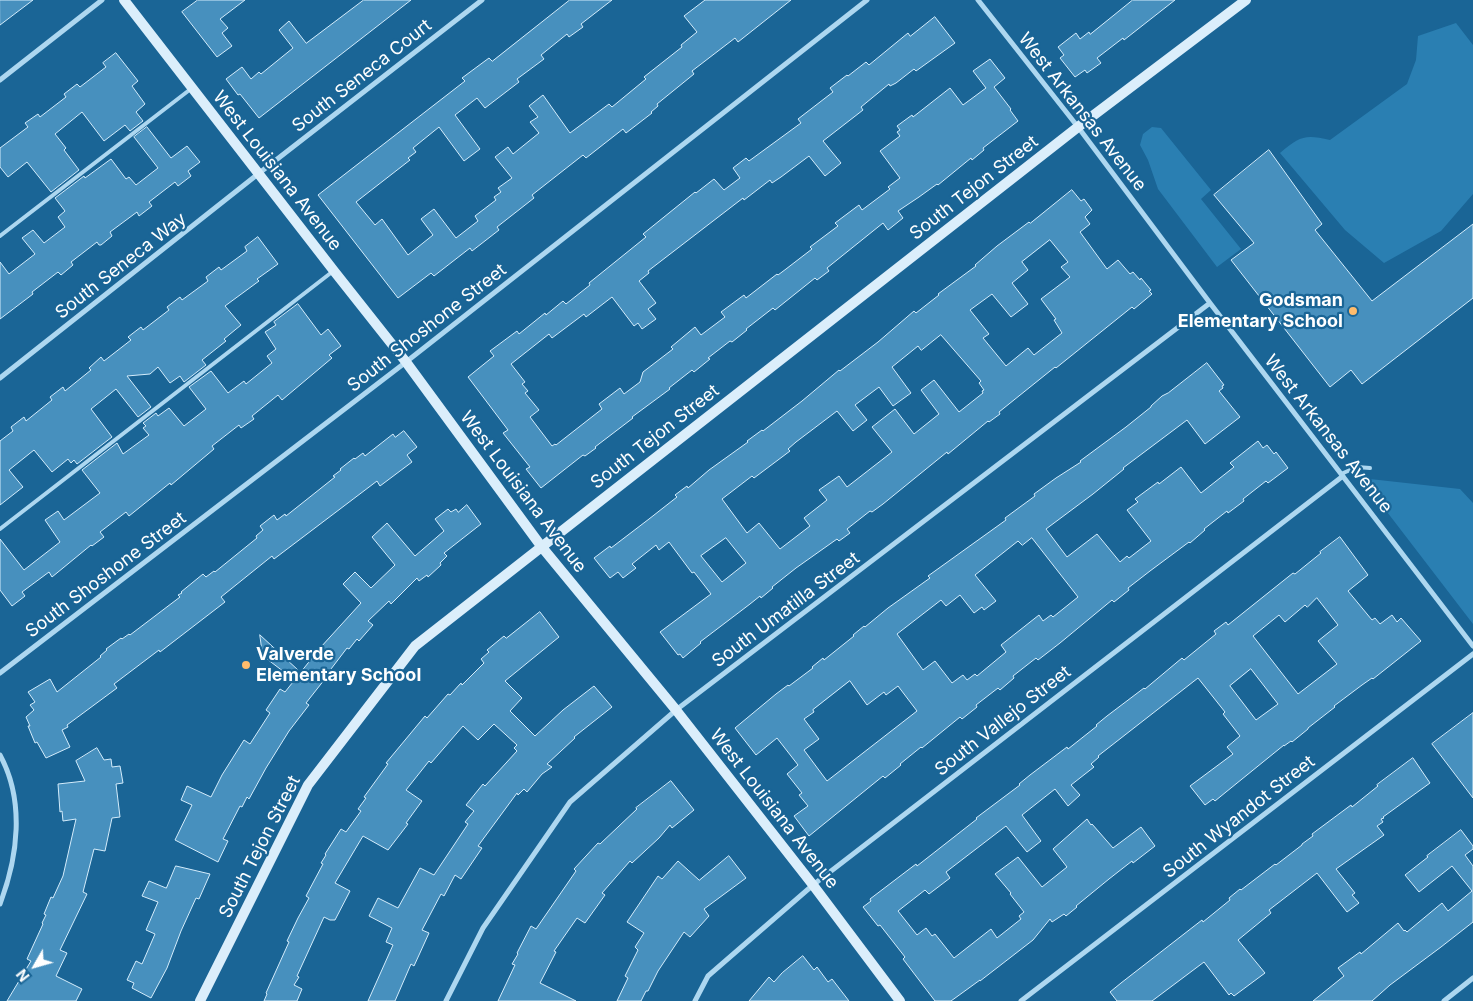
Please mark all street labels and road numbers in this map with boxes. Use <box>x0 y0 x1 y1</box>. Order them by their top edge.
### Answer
street label: South Seneca Court <box>288 15 436 137</box>
street label: West Arkansas Avenue <box>1013 28 1151 196</box>
street label: West Louisiana Avenue <box>208 87 346 255</box>
street label: South Tejon Street <box>906 131 1042 245</box>
street label: South Seneca Way <box>51 208 191 324</box>
street label: South Shoshone Street <box>343 259 511 397</box>
street label: West Arkansas Avenue <box>1259 350 1397 518</box>
street label: South Tejon Street <box>587 380 723 494</box>
street label: West Louisiana Avenue <box>455 407 591 577</box>
street label: South Shoshone Street <box>21 508 191 642</box>
street label: South Umatilla Street <box>708 548 864 672</box>
street label: South Vallejo Street <box>931 661 1075 781</box>
street label: West Louisiana Avenue <box>705 725 843 893</box>
street label: South Wyandot Street <box>1159 751 1319 883</box>
street label: South Tejon Street <box>215 772 305 922</box>

